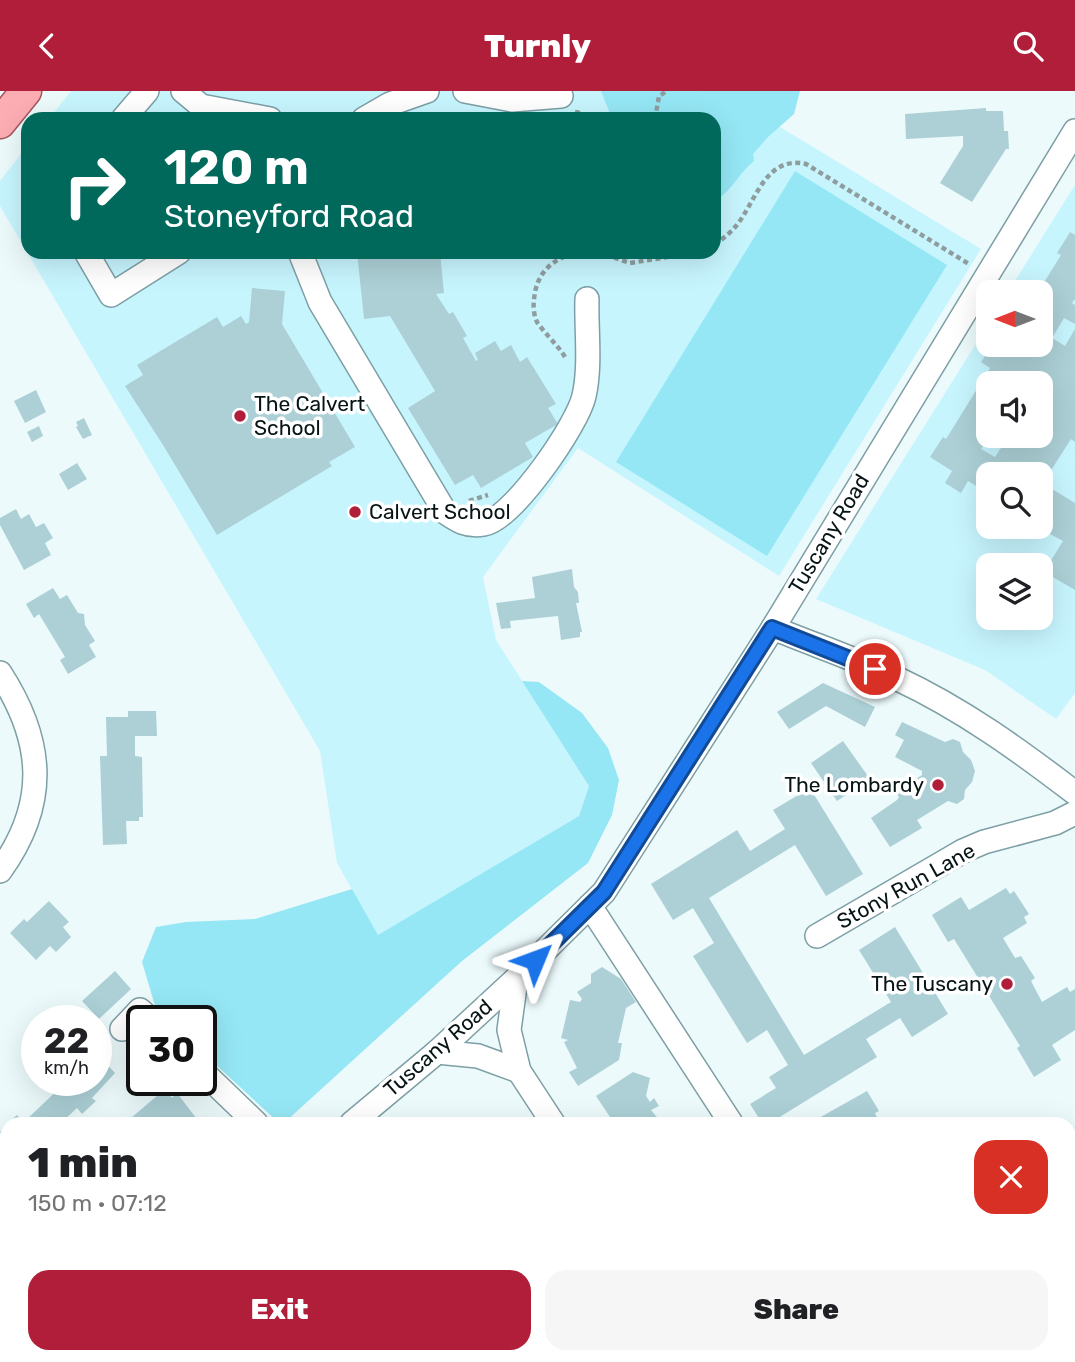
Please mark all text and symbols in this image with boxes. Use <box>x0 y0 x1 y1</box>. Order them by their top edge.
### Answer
icon: back <box>28 27 66 65</box>
text: Turnly <box>484 27 591 65</box>
icon: search <box>1009 27 1047 65</box>
text: 120 m <box>164 138 309 196</box>
icon: right <box>49 140 140 231</box>
text: Stoneyford Road <box>164 197 414 235</box>
north arrow <box>976 280 1054 357</box>
map controls <box>976 280 1053 630</box>
button: sound <box>976 371 1053 448</box>
place label: The Calvert School <box>254 391 365 440</box>
marker: The Calvert School <box>232 408 248 424</box>
button: search <box>976 462 1053 539</box>
street label: Tuscany Road <box>783 469 874 598</box>
place label: Calvert School <box>369 499 511 524</box>
marker: Calvert School <box>347 504 363 520</box>
button: layers <box>976 553 1053 630</box>
pin <box>845 639 905 699</box>
icon: arrive <box>856 650 894 688</box>
place label: The Lombardy <box>784 772 924 797</box>
marker: The Lombardy <box>930 777 946 793</box>
street label: Stony Run Lane <box>832 837 979 934</box>
position arrow <box>498 923 572 997</box>
place label: The Tuscany <box>871 971 993 996</box>
marker: The Tuscany <box>999 976 1015 992</box>
street label: Tuscany Road <box>378 994 497 1101</box>
speed limit sign: 30 <box>126 1005 217 1096</box>
text: 22 <box>44 1020 89 1062</box>
text: km/h <box>44 1057 89 1079</box>
text: 1 min <box>28 1138 138 1188</box>
button: close <box>974 1140 1048 1214</box>
text: 150 m · 07:12 <box>28 1189 167 1217</box>
button: Exit <box>28 1270 531 1350</box>
button: Share <box>545 1270 1048 1350</box>

